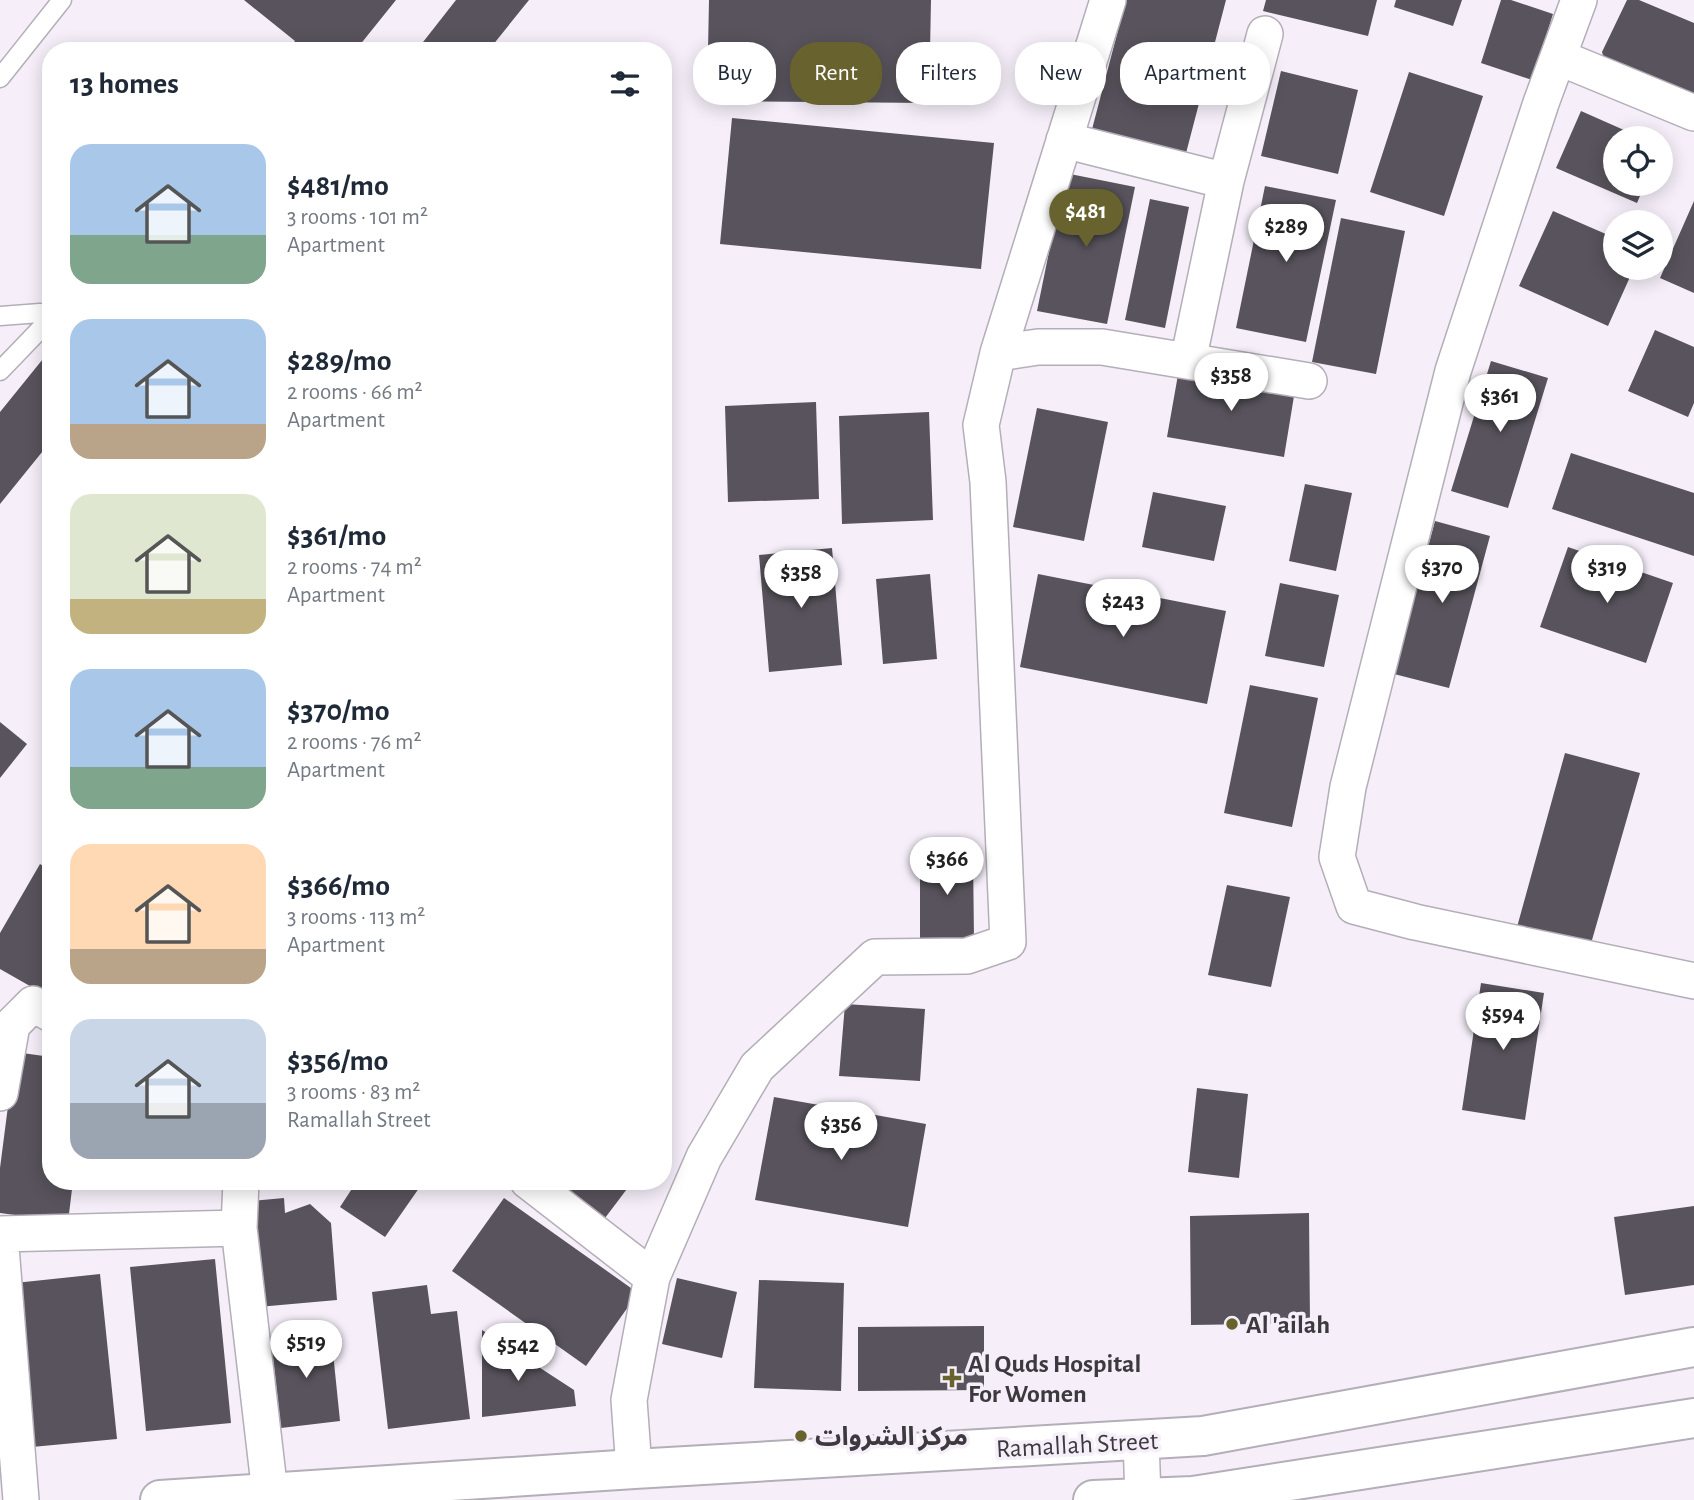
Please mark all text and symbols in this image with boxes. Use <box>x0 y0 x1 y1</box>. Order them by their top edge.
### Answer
chip: Buy <box>693 42 776 105</box>
chip: Rent <box>790 42 882 105</box>
chip: Filters <box>896 42 1001 105</box>
chip: New <box>1015 42 1106 105</box>
chip: Apartment <box>1120 42 1270 105</box>
icon: filters <box>606 65 644 103</box>
text: 13 homes <box>70 69 179 99</box>
map controls <box>1603 126 1673 280</box>
button: locate <box>1603 126 1673 196</box>
text: $481/mo <box>287 171 389 201</box>
icon: home <box>126 172 210 256</box>
pin: $481 <box>1045 190 1127 249</box>
text: $481 <box>1065 200 1107 223</box>
pin: $289 <box>1245 204 1327 264</box>
text: 3 rooms · 101 m² <box>287 206 428 229</box>
button: layers <box>1603 210 1673 280</box>
text: $289 <box>1264 215 1308 238</box>
text: Apartment <box>287 234 385 257</box>
text: $289/mo <box>287 346 391 376</box>
icon: home <box>126 347 210 431</box>
pin: $358 <box>1190 354 1272 413</box>
text: $358 <box>1210 364 1252 387</box>
pin: $361 <box>1459 374 1541 434</box>
text: 2 rooms · 66 m² <box>287 381 423 404</box>
text: $361 <box>1480 385 1520 408</box>
text: Apartment <box>287 409 385 432</box>
text: $361/mo <box>287 521 386 551</box>
icon: home <box>126 522 210 606</box>
pin: $370 <box>1401 546 1483 605</box>
pin: $319 <box>1566 546 1648 605</box>
pin: $358 <box>760 550 842 610</box>
text: 2 rooms · 74 m² <box>287 556 422 579</box>
text: $370 <box>1421 556 1463 579</box>
text: $319 <box>1587 556 1627 579</box>
text: $358 <box>780 561 822 584</box>
pin: $243 <box>1082 580 1164 639</box>
text: Apartment <box>287 584 385 607</box>
text: $243 <box>1102 590 1144 613</box>
text: $370/mo <box>287 696 390 726</box>
icon: home <box>126 697 210 781</box>
text: 2 rooms · 76 m² <box>287 731 421 754</box>
text: Apartment <box>287 759 385 782</box>
pin: $366 <box>906 838 988 897</box>
text: $366 <box>926 848 968 871</box>
text: $366/mo <box>287 871 390 901</box>
icon: home <box>126 872 210 956</box>
text: 3 rooms · 113 m² <box>287 906 425 929</box>
text: Apartment <box>287 934 385 957</box>
pin: $594 <box>1462 992 1544 1052</box>
text: $594 <box>1482 1003 1524 1026</box>
text: $356/mo <box>287 1046 388 1076</box>
icon: home <box>126 1047 210 1131</box>
text: 3 rooms · 83 m² <box>287 1081 420 1104</box>
pin: $356 <box>800 1102 882 1162</box>
text: Ramallah Street <box>287 1109 431 1132</box>
text: $356 <box>820 1113 862 1136</box>
place label: Al 'ailah <box>1246 1312 1330 1338</box>
marker: Al 'ailah <box>1224 1316 1240 1332</box>
pin: $519 <box>265 1320 347 1380</box>
pin: $542 <box>477 1324 559 1383</box>
text: $519 <box>286 1331 326 1354</box>
text: $542 <box>497 1334 539 1357</box>
place label: Al Quds Hospital For Women <box>968 1351 1141 1407</box>
marker: Al Quds Hospital For Women <box>942 1368 962 1388</box>
place label: مركز الشروات <box>815 1424 968 1451</box>
marker: مركز الشروات <box>793 1428 809 1444</box>
street label: Ramallah Street <box>995 1428 1159 1462</box>

